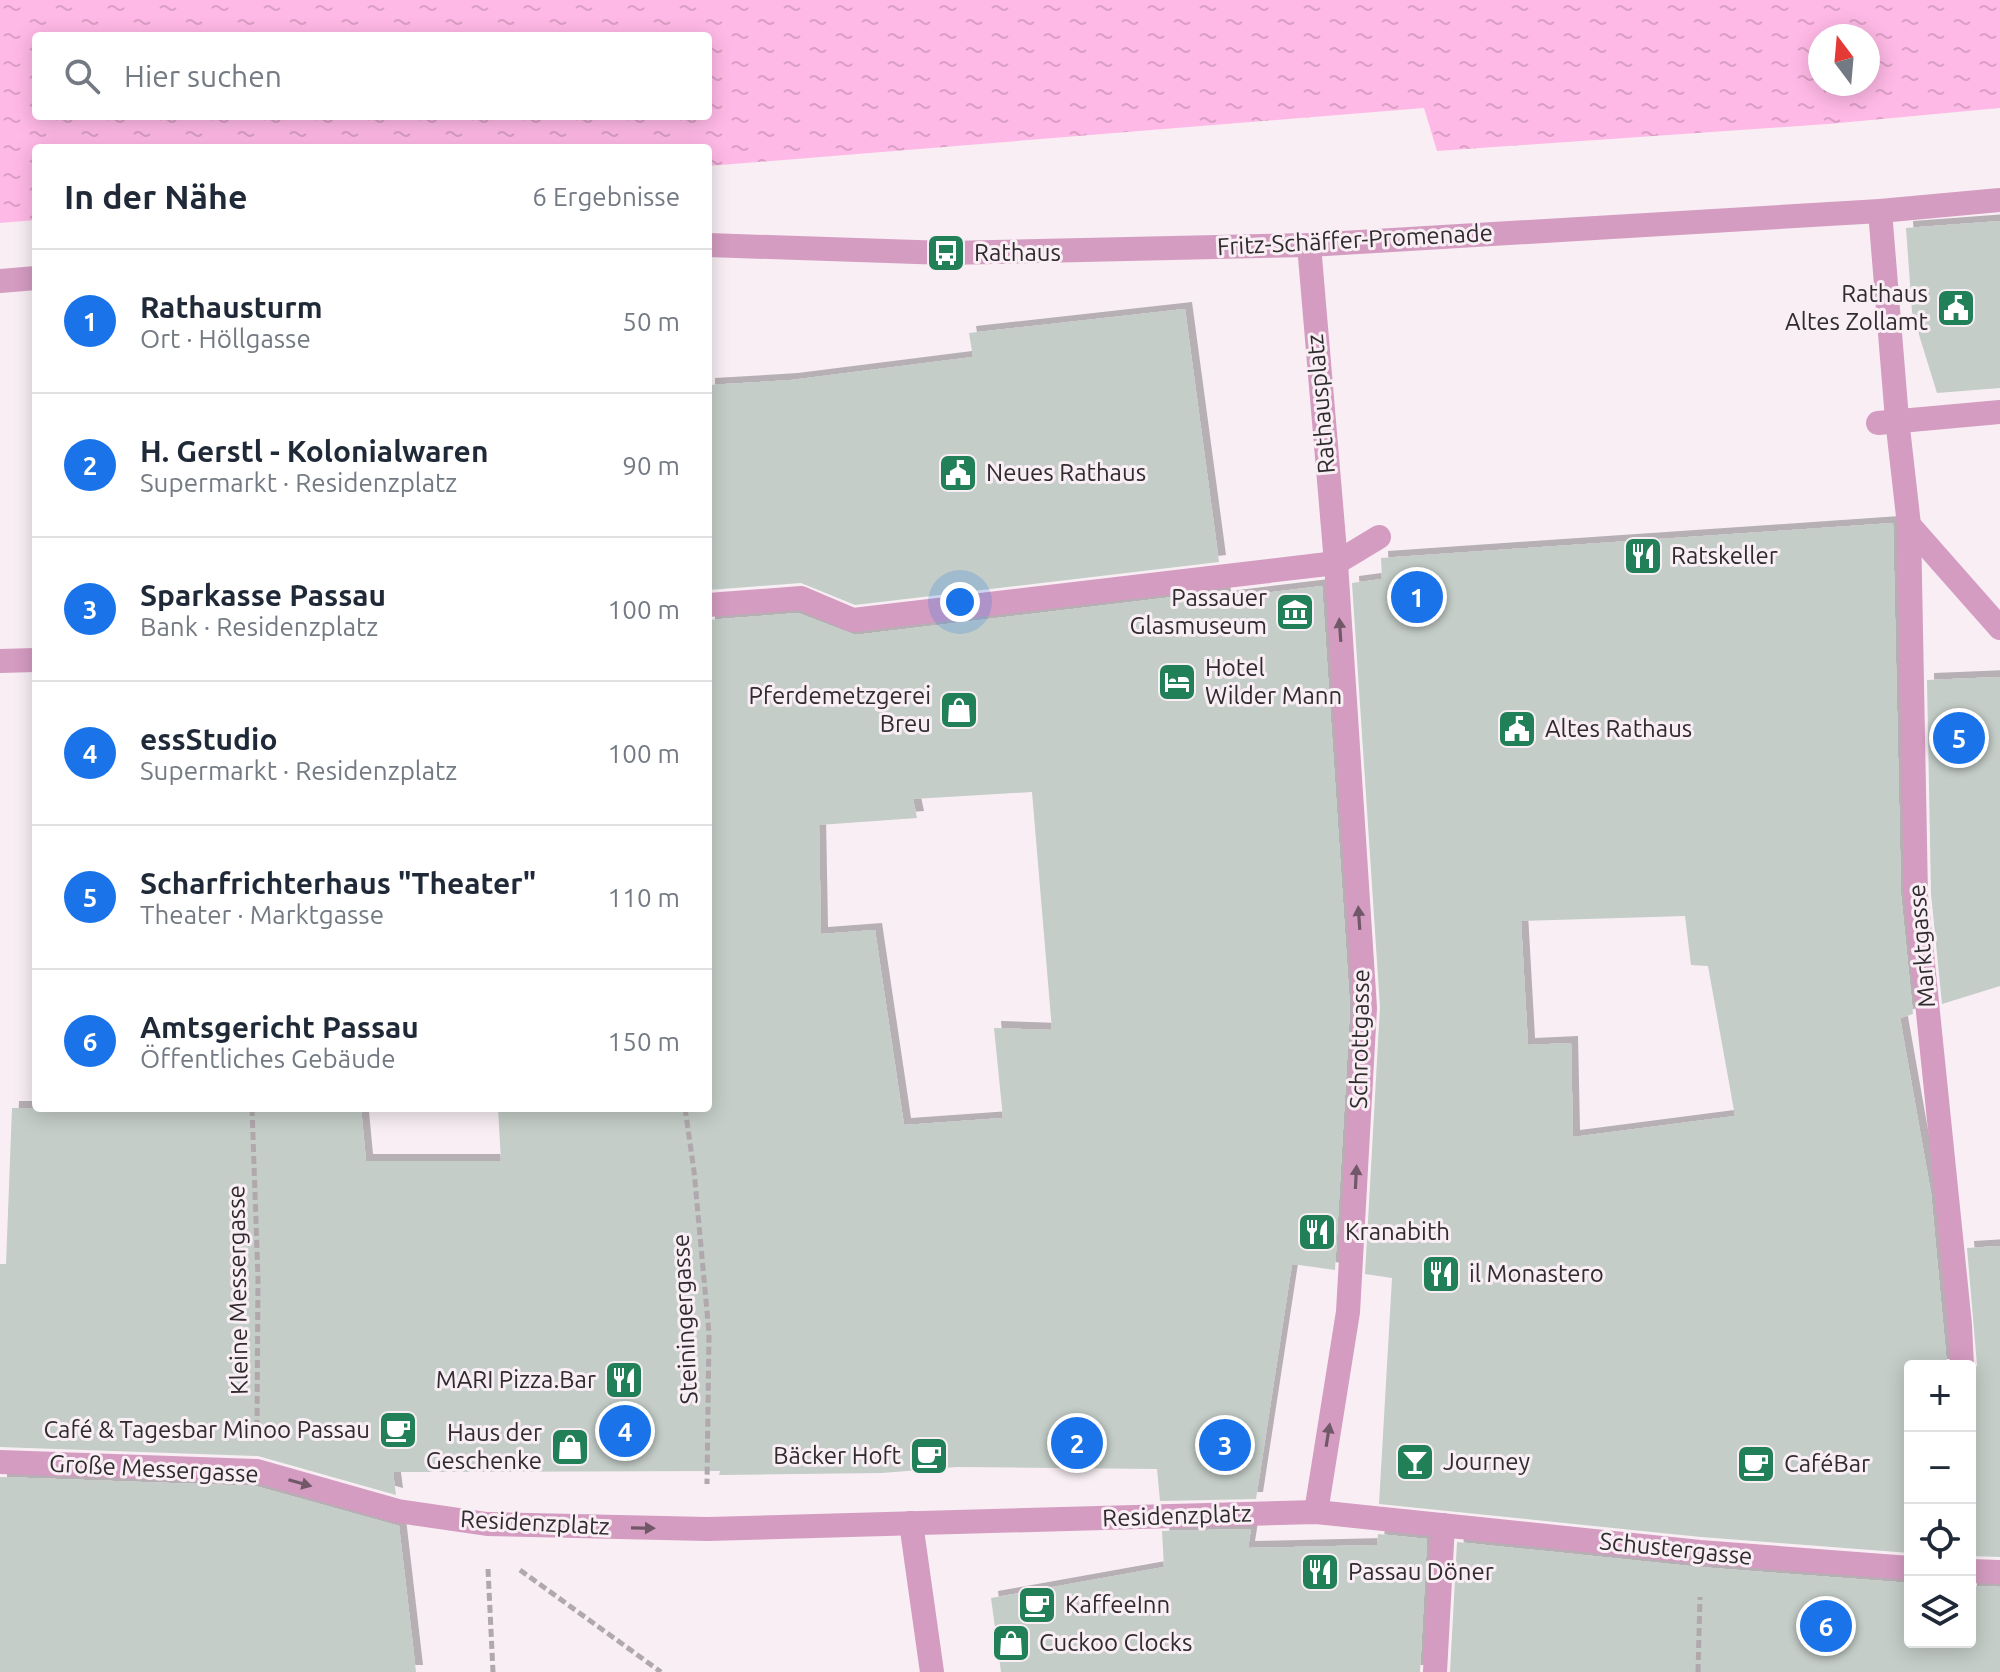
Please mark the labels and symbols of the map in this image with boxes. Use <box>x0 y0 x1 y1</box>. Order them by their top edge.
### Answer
north arrow <box>1808 24 1880 96</box>
street label: Fritz-Schäffer-Promenade <box>1216 219 1494 260</box>
bus stop icon: Rathaus <box>925 232 967 274</box>
place label: Rathaus <box>974 239 1061 266</box>
place label: Rathaus Altes Zollamt <box>1785 280 1929 335</box>
public building icon: Rathaus Altes Zollamt <box>1935 287 1977 329</box>
street label: Rathausplatz <box>1301 333 1340 475</box>
public building icon: Neues Rathaus <box>937 452 979 494</box>
place label: Neues Rathaus <box>986 459 1146 486</box>
restaurant icon: Ratskeller <box>1622 535 1664 577</box>
place label: Ratskeller <box>1671 542 1778 569</box>
pin: 1 <box>1391 567 1443 627</box>
your location <box>940 582 980 622</box>
place label: Passauer Glasmuseum <box>1130 584 1267 639</box>
museum icon: Passauer Glasmuseum <box>1274 591 1316 633</box>
one-way arrow <box>1333 617 1346 642</box>
place label: Hotel Wilder Mann <box>1205 654 1342 709</box>
hotel icon: Hotel Wilder Mann <box>1156 661 1198 703</box>
place label: Pferdemetzgerei Breu <box>749 682 931 737</box>
shop icon: Pferdemetzgerei Breu <box>938 689 980 731</box>
public building icon: Altes Rathaus <box>1496 708 1538 750</box>
pin: 5 <box>1933 708 1985 768</box>
place label: Altes Rathaus <box>1545 715 1692 742</box>
street label: Marktgasse <box>1903 883 1940 1009</box>
one-way arrow <box>1352 905 1365 930</box>
street label: Schrottgasse <box>1345 969 1374 1109</box>
one-way arrow <box>1349 1164 1362 1189</box>
street label: Kleine Messergasse <box>222 1185 253 1395</box>
restaurant icon: Kranabith <box>1296 1211 1338 1253</box>
place label: Kranabith <box>1345 1218 1450 1245</box>
street label: Steiningergasse <box>667 1233 702 1405</box>
restaurant icon: il Monastero <box>1420 1253 1462 1295</box>
place label: il Monastero <box>1469 1260 1604 1287</box>
restaurant icon: MARI Pizza.Bar <box>603 1359 645 1401</box>
place label: MARI Pizza.Bar <box>436 1366 596 1393</box>
pin: 4 <box>599 1401 651 1461</box>
cafe icon: Café & Tagesbar Minoo Passau <box>377 1409 419 1451</box>
pin: 2 <box>1051 1413 1103 1473</box>
pin: 3 <box>1199 1415 1251 1475</box>
place label: Café & Tagesbar Minoo Passau <box>43 1416 370 1443</box>
place label: Haus der Geschenke <box>426 1419 542 1474</box>
one-way arrow <box>1322 1423 1335 1448</box>
shop icon: Haus der Geschenke <box>549 1426 591 1468</box>
cafe icon: Bäcker Hoft <box>908 1435 950 1477</box>
bar icon: Journey <box>1394 1441 1436 1483</box>
place label: Bäcker Hoft <box>773 1442 902 1469</box>
cafe icon: CaféBar <box>1735 1443 1777 1485</box>
place label: Journey <box>1443 1448 1531 1475</box>
street label: Große Messergasse <box>49 1450 259 1487</box>
place label: CaféBar <box>1784 1450 1870 1477</box>
one-way arrow <box>289 1477 313 1490</box>
street label: Residenzplatz <box>1102 1499 1252 1532</box>
street label: Residenzplatz <box>460 1505 610 1540</box>
one-way arrow <box>631 1522 656 1534</box>
street label: Schustergasse <box>1598 1527 1754 1570</box>
restaurant icon: Passau Döner <box>1299 1551 1341 1593</box>
place label: Passau Döner <box>1348 1558 1494 1585</box>
cafe icon: KaffeeInn <box>1016 1584 1058 1626</box>
place label: KaffeeInn <box>1065 1591 1170 1618</box>
pin: 6 <box>1800 1596 1852 1656</box>
shop icon: Cuckoo Clocks <box>990 1622 1032 1664</box>
place label: Cuckoo Clocks <box>1039 1629 1192 1656</box>

